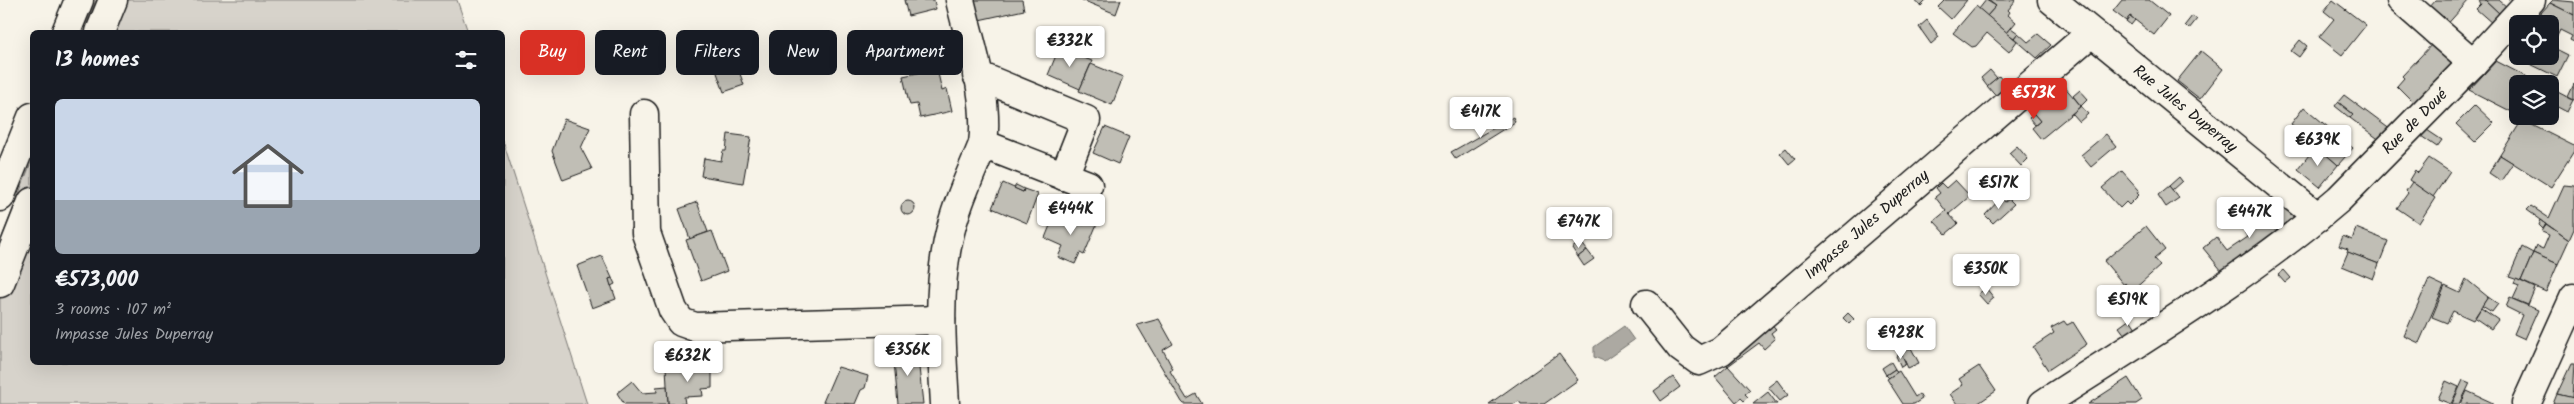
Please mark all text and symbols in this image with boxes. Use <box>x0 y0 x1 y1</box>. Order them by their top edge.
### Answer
map controls <box>2509 15 2559 125</box>
button: locate <box>2509 15 2559 65</box>
pin: €332K <box>1035 26 1105 68</box>
text: €332K <box>1047 29 1093 54</box>
chip: Buy <box>520 30 585 75</box>
chip: Rent <box>595 30 666 75</box>
chip: Filters <box>676 30 759 75</box>
chip: New <box>769 30 837 75</box>
chip: Apartment <box>847 30 963 75</box>
text: 13 homes <box>55 44 140 77</box>
icon: filters <box>452 46 480 74</box>
street label: Rue Jules Duperray <box>2127 59 2243 160</box>
button: layers <box>2509 75 2559 125</box>
pin: €573K <box>1999 78 2069 120</box>
text: €573K <box>2012 81 2056 106</box>
street label: Rue de Doué <box>2376 83 2454 161</box>
pin: €417K <box>1446 96 1516 139</box>
text: €417K <box>1461 100 1501 125</box>
pin: €639K <box>2283 124 2353 167</box>
text: €639K <box>2295 128 2341 153</box>
icon: home <box>223 131 313 221</box>
street label: Impasse Jules Duperray <box>1799 163 1935 286</box>
pin: €517K <box>1964 168 2034 210</box>
text: €517K <box>1979 171 2019 196</box>
pin: €444K <box>1036 194 1106 236</box>
pin: €447K <box>2215 196 2285 239</box>
text: €444K <box>1048 197 1094 222</box>
text: €447K <box>2228 200 2272 225</box>
pin: €747K <box>1544 206 1614 249</box>
text: €747K <box>1557 210 1601 235</box>
pin: €350K <box>1951 254 2021 296</box>
text: €350K <box>1964 257 2008 282</box>
text: €573,000 <box>55 264 138 297</box>
pin: €519K <box>2093 284 2163 327</box>
text: €519K <box>2108 288 2148 313</box>
text: 3 rooms · 107 m² <box>55 297 171 322</box>
pin: €928K <box>1866 318 1936 360</box>
text: €928K <box>1878 321 1924 346</box>
text: Impasse Jules Duperray <box>55 322 213 347</box>
pin: €356K <box>873 334 943 377</box>
text: €356K <box>885 338 931 363</box>
pin: €632K <box>653 340 723 383</box>
text: €632K <box>665 344 711 369</box>

